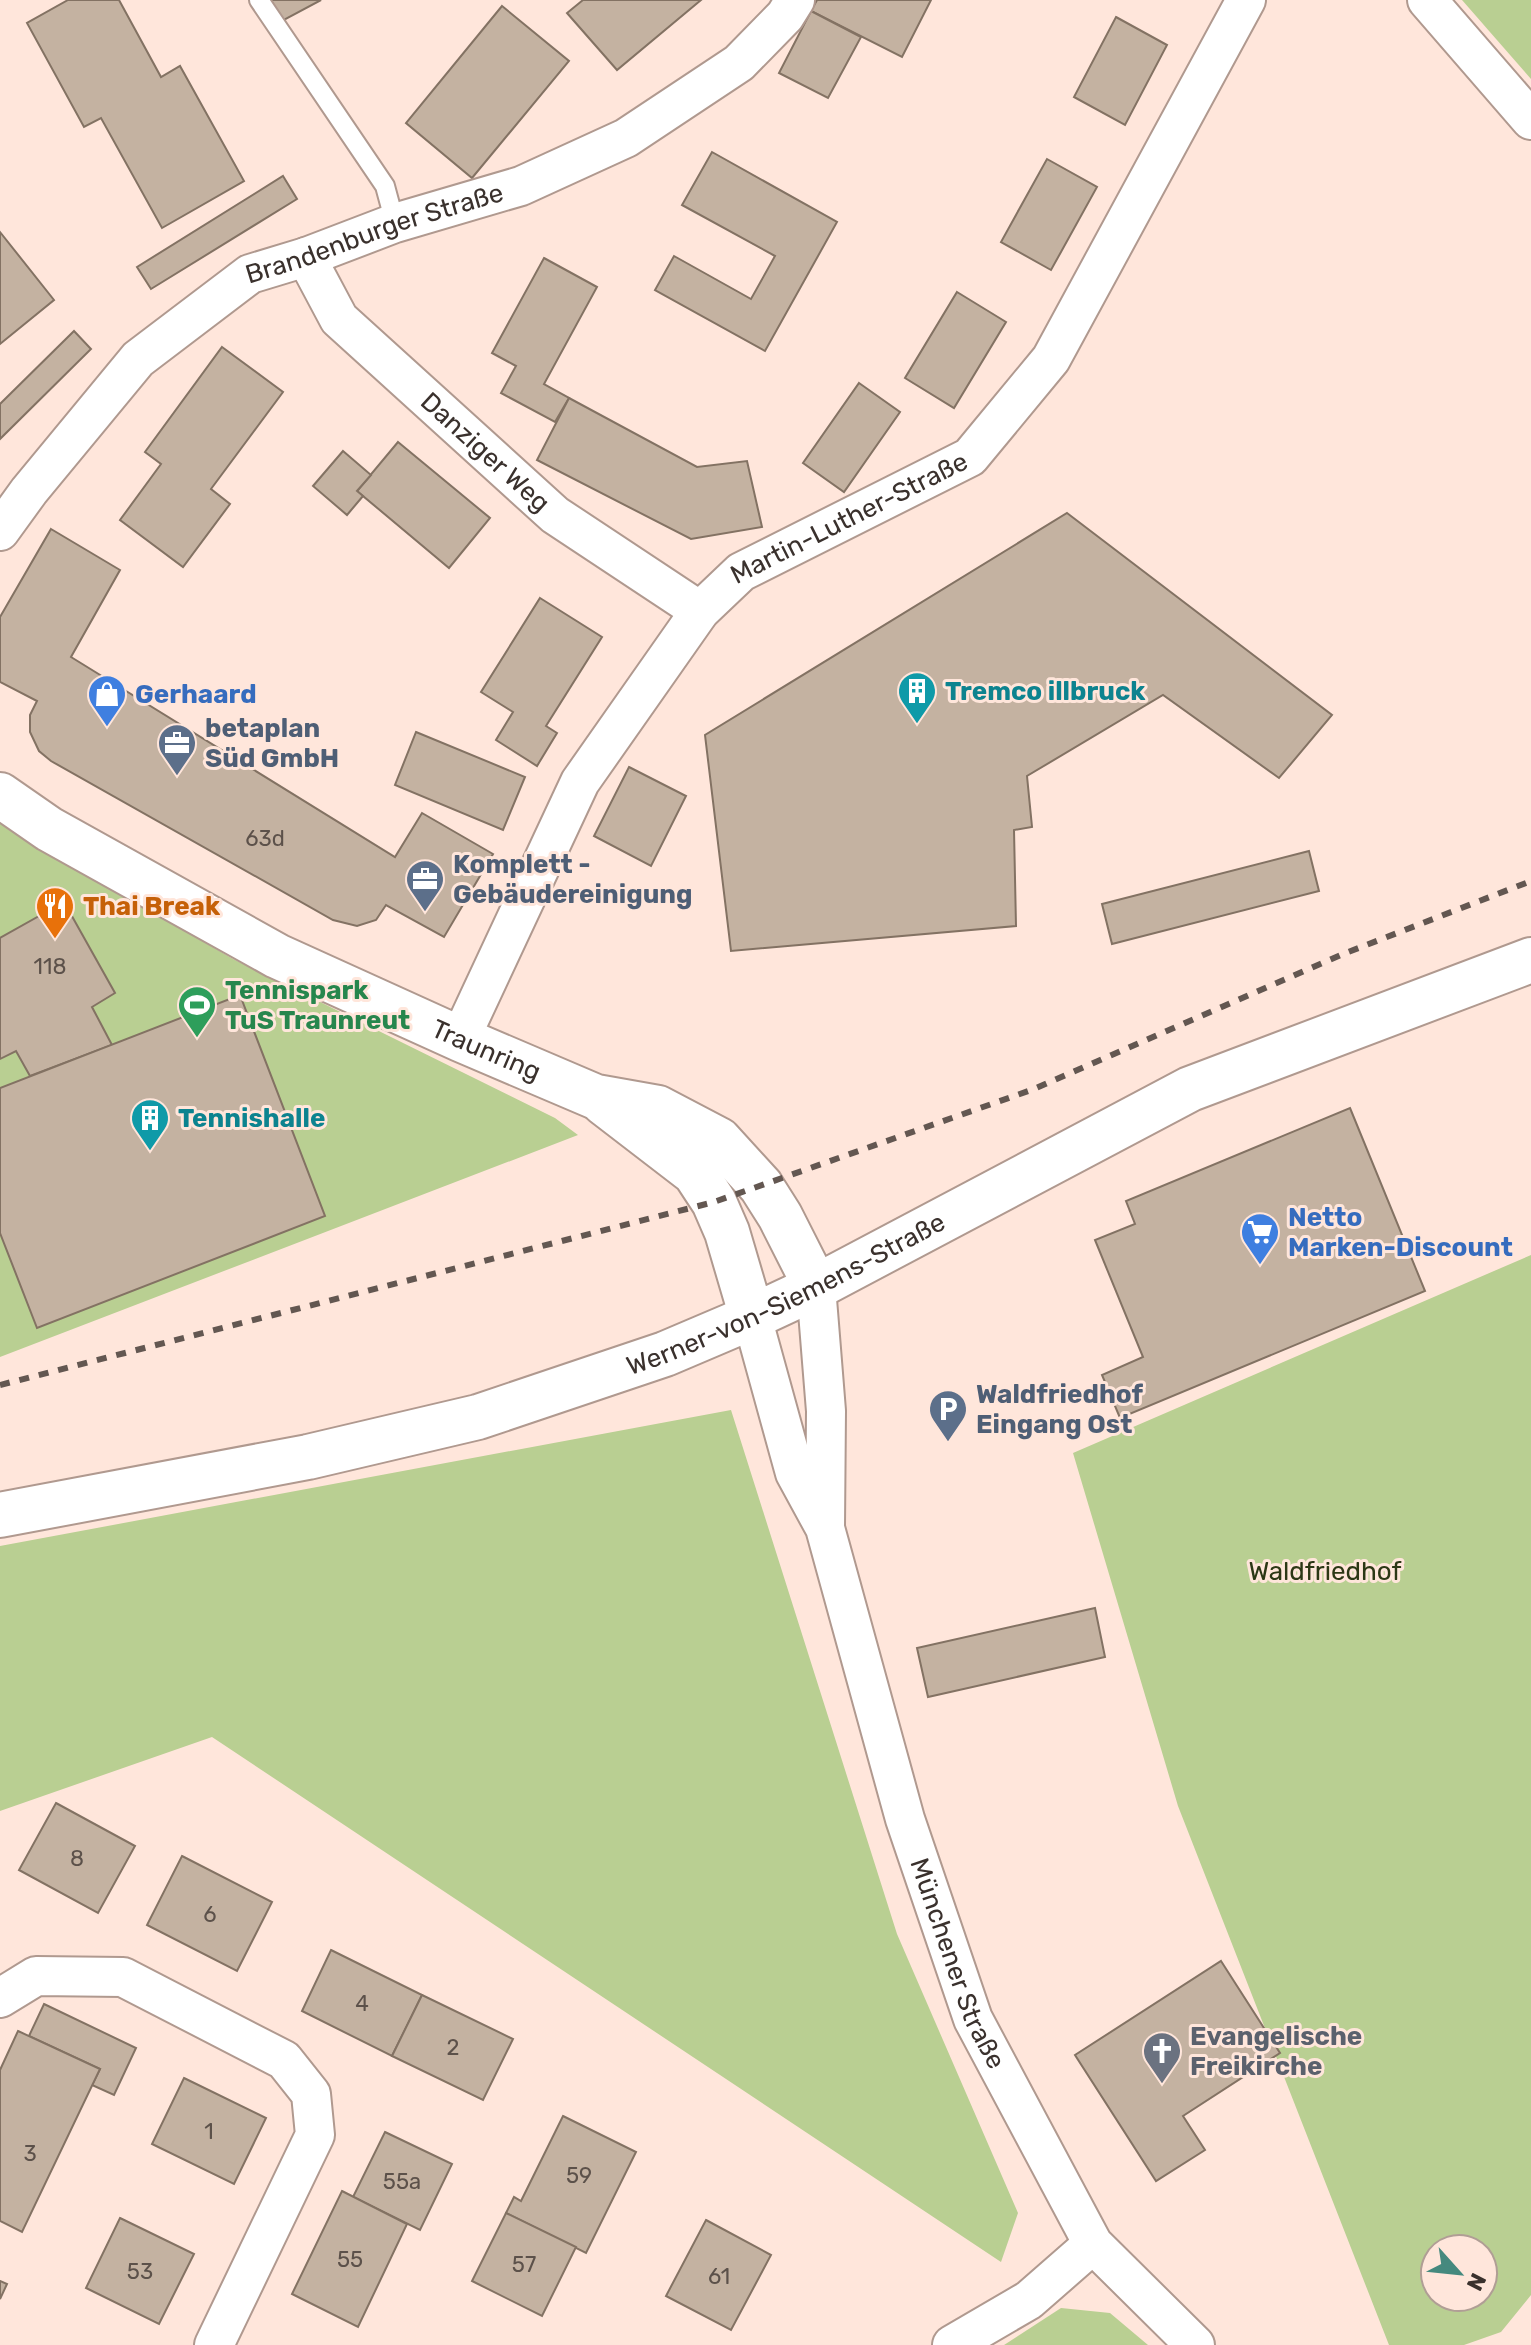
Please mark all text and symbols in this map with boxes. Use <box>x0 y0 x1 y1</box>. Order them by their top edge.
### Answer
street label: Brandenburger Straße <box>242 177 507 290</box>
street label: Danziger Weg <box>415 386 556 518</box>
street label: Martin-Luther-Straße <box>725 445 973 590</box>
building icon: Tremco illbruck <box>896 670 938 725</box>
shop icon: Gerhaard <box>86 673 128 728</box>
place label: Tremco illbruck <box>945 676 1146 707</box>
place label: Gerhaard <box>135 679 257 710</box>
place label: betaplan Süd GmbH <box>205 713 339 774</box>
office icon: betaplan Süd GmbH <box>156 722 198 777</box>
house number: 63d <box>245 825 285 852</box>
place label: Komplett - Gebäudereinigung <box>453 849 693 910</box>
office icon: Komplett - Gebäudereinigung <box>404 858 446 913</box>
restaurant icon: Thai Break <box>34 885 76 940</box>
place label: Thai Break <box>83 891 221 922</box>
house number: 118 <box>34 953 66 980</box>
place label: Tennispark TuS Traunreut <box>225 975 410 1036</box>
sports icon: Tennispark TuS Traunreut <box>176 984 218 1039</box>
street label: Traunring <box>427 1013 546 1087</box>
building icon: Tennishalle <box>129 1097 171 1152</box>
place label: Tennishalle <box>178 1103 325 1134</box>
place label: Netto Marken-Discount <box>1288 1202 1513 1263</box>
street label: Werner-von-Siemens-Straße <box>622 1206 950 1381</box>
supermarket icon: Netto Marken-Discount <box>1239 1211 1281 1266</box>
place label: Waldfriedhof Eingang Ost <box>976 1379 1144 1440</box>
parking icon: Waldfriedhof Eingang Ost <box>927 1388 969 1443</box>
park label: Waldfriedhof <box>1248 1556 1402 1587</box>
house number: 8 <box>70 1845 84 1872</box>
street label: Münchener Straße <box>904 1854 1012 2074</box>
house number: 6 <box>203 1901 217 1928</box>
house number: 4 <box>355 1990 369 2017</box>
place label: Evangelische Freikirche <box>1190 2021 1362 2082</box>
church icon: Evangelische Freikirche <box>1141 2030 1183 2085</box>
house number: 2 <box>447 2034 459 2061</box>
house number: 1 <box>204 2118 214 2145</box>
house number: 3 <box>23 2140 37 2167</box>
house number: 59 <box>566 2162 592 2189</box>
house number: 55a <box>383 2168 421 2195</box>
north arrow <box>1419 2233 1499 2313</box>
house number: 55 <box>337 2246 363 2273</box>
house number: 57 <box>512 2251 536 2278</box>
house number: 53 <box>127 2258 153 2285</box>
house number: 61 <box>708 2263 730 2290</box>
text: N <box>1461 2269 1492 2295</box>

